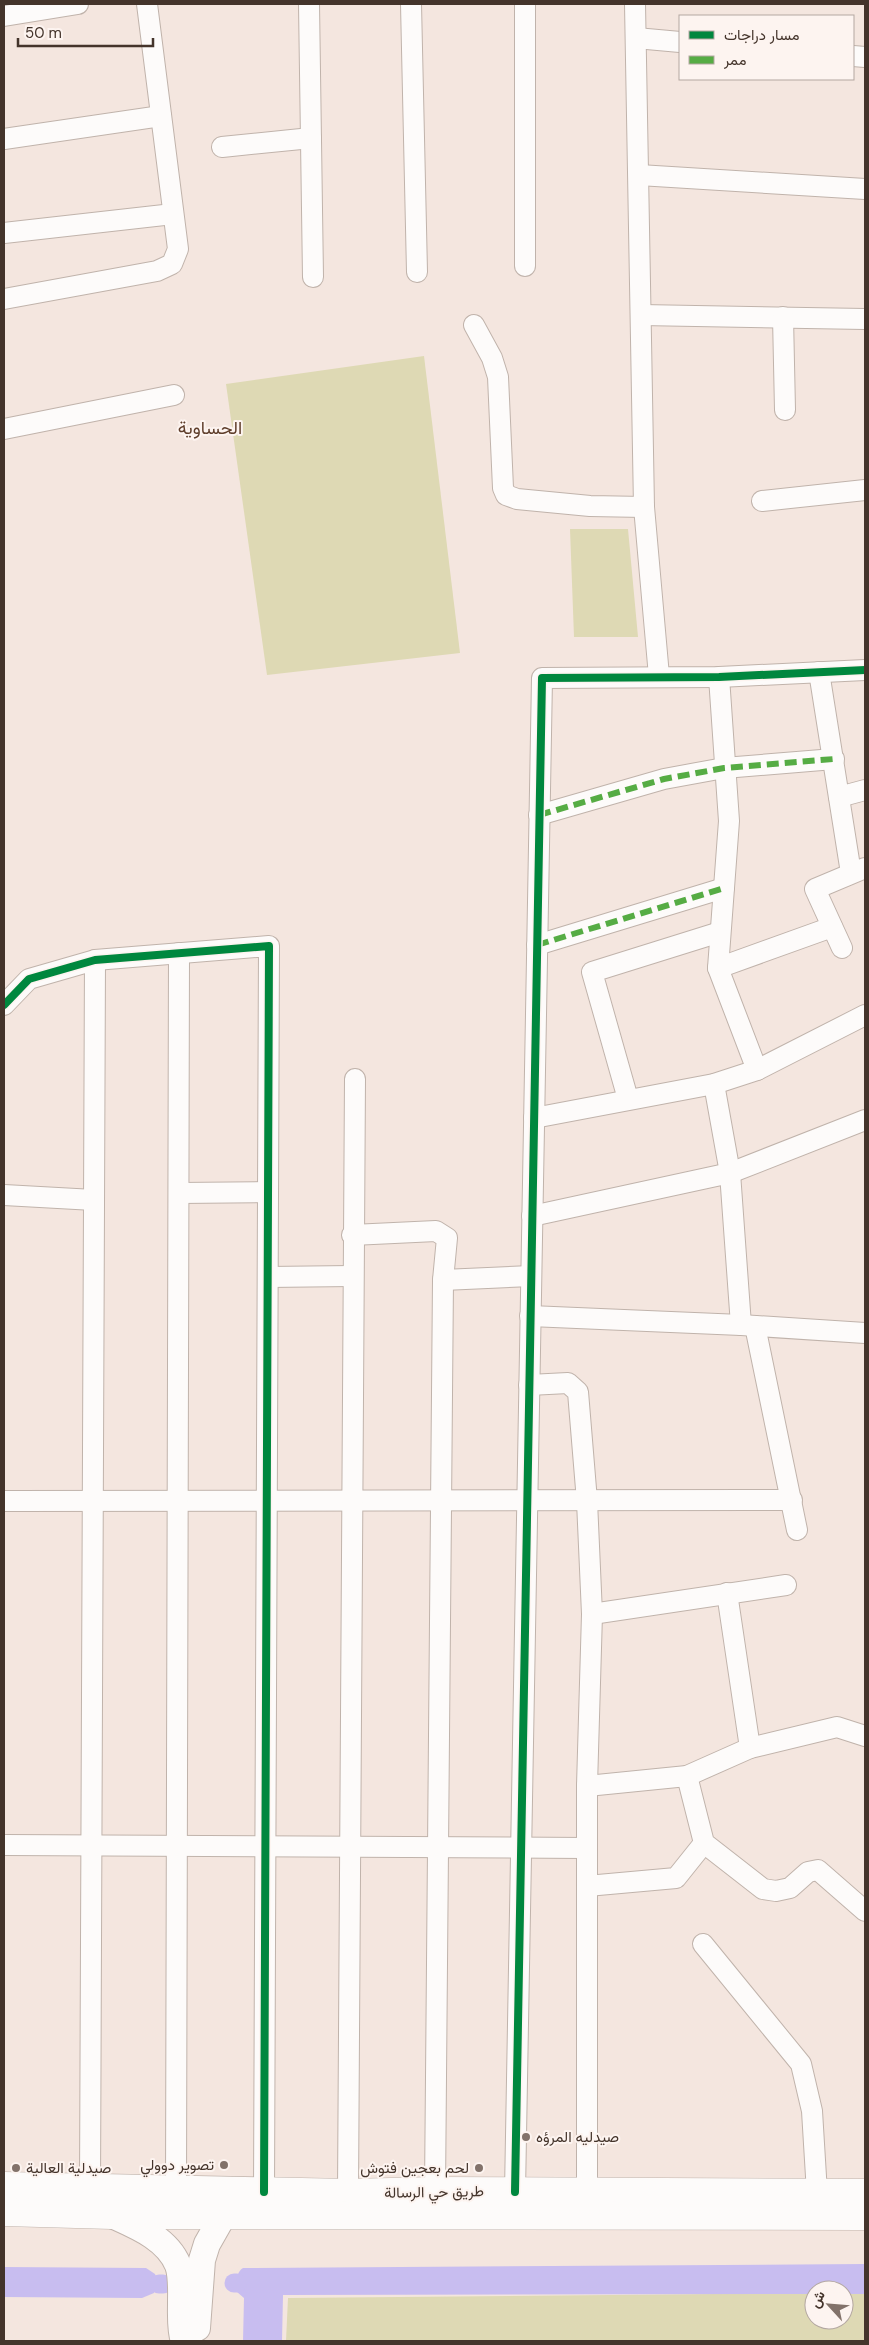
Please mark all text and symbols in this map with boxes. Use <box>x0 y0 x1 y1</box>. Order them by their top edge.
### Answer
scale bar <box>18 15 152 47</box>
legend <box>679 15 854 80</box>
text: 50 m <box>25 23 62 43</box>
text: مسار دراجات <box>724 25 800 45</box>
text: ممر <box>723 50 746 70</box>
district label: الحساوية <box>178 416 242 440</box>
place label: صيدليه المرؤه <box>536 2127 619 2147</box>
marker: صيدليه المرؤه <box>520 2131 532 2143</box>
place label: تصوير دوولي <box>140 2155 214 2178</box>
place label: صيدلية العالية <box>26 2158 111 2178</box>
place label: لحم بعجين فتوش <box>360 2158 469 2178</box>
marker: تصوير دوولي <box>218 2159 230 2171</box>
marker: صيدلية العالية <box>10 2162 22 2174</box>
marker: لحم بعجين فتوش <box>473 2162 485 2174</box>
street label: طريق حي الرسالة <box>384 2181 484 2206</box>
north arrow <box>804 2280 854 2330</box>
text: ش <box>806 2288 829 2311</box>

